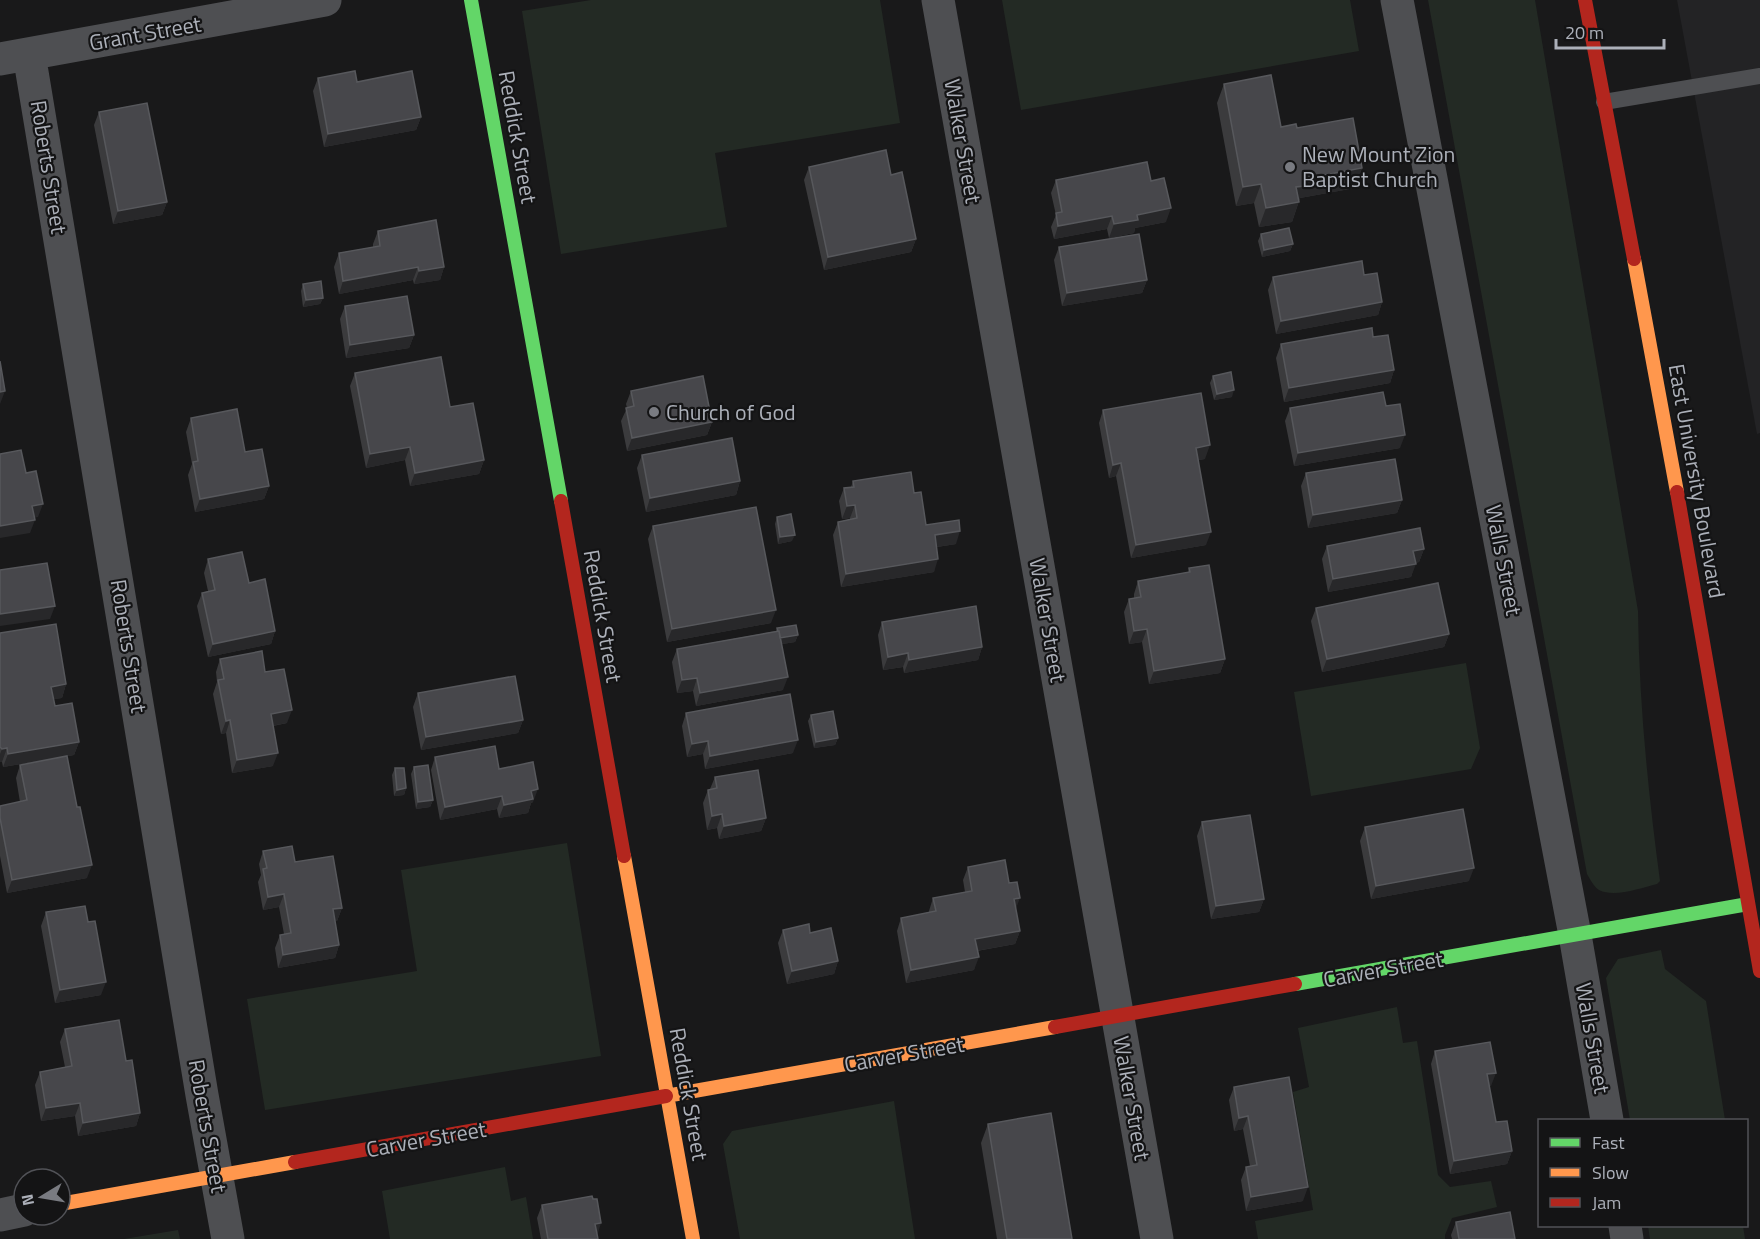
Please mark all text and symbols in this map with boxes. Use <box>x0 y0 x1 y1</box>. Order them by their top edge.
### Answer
street label: Grant Street <box>86 6 204 60</box>
scale bar <box>1556 12 1664 50</box>
text: 20 m <box>1565 19 1604 46</box>
street label: Reddick Street <box>490 68 546 206</box>
street label: Walker Street <box>935 76 991 206</box>
street label: Roberts Street <box>22 98 76 236</box>
place label: New Mount Zion Baptist Church <box>1302 137 1455 196</box>
marker: New Mount Zion Baptist Church <box>1283 160 1297 174</box>
street label: East University Boulevard <box>1660 361 1734 601</box>
place label: Church of God <box>666 395 796 429</box>
marker: Church of God <box>647 405 661 419</box>
street label: Walls Street <box>1477 502 1531 619</box>
street label: Reddick Street <box>575 547 631 685</box>
street label: Walker Street <box>1020 555 1076 685</box>
street label: Roberts Street <box>102 577 156 715</box>
street label: Carver Street <box>1320 942 1446 996</box>
street label: Walls Street <box>1567 980 1620 1096</box>
street label: Reddick Street <box>661 1025 717 1163</box>
street label: Carver Street <box>841 1027 967 1081</box>
street label: Walker Street <box>1104 1033 1160 1163</box>
street label: Roberts Street <box>180 1057 236 1196</box>
street label: Carver Street <box>363 1112 489 1166</box>
legend <box>1538 1119 1748 1227</box>
text: Fast <box>1592 1129 1625 1156</box>
text: Slow <box>1592 1159 1629 1186</box>
north arrow <box>12 1167 72 1227</box>
text: Jam <box>1592 1189 1621 1216</box>
text: N <box>14 1192 40 1208</box>

